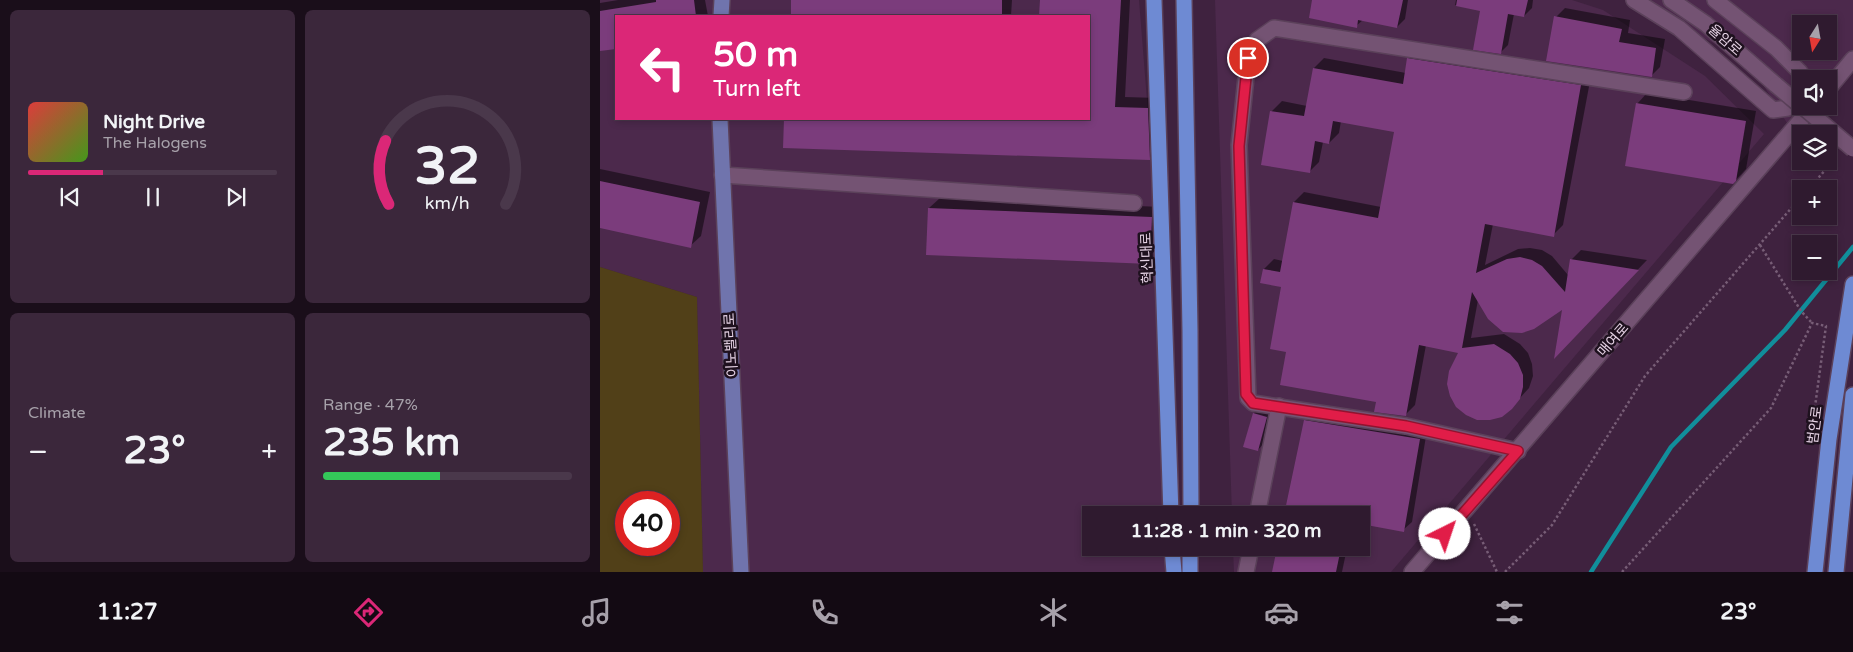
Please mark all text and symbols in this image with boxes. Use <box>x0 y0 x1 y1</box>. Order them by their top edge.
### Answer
north arrow <box>1792 15 1838 60</box>
map controls <box>1792 15 1837 280</box>
street label: 율암로 <box>1705 21 1745 59</box>
text: 50 m <box>713 34 798 76</box>
icon: left <box>630 35 695 100</box>
pin <box>1227 37 1269 79</box>
icon: arrive <box>1234 44 1262 72</box>
button: sound <box>1792 70 1837 115</box>
text: Turn left <box>713 76 801 102</box>
text: Night Drive <box>103 111 205 133</box>
button: layers <box>1792 125 1837 170</box>
text: The Halogens <box>103 133 207 153</box>
text: 32 <box>415 135 480 198</box>
button: + <box>1792 180 1837 225</box>
icon: previous <box>56 183 84 211</box>
icon: pause <box>139 183 167 211</box>
icon: next <box>222 183 250 211</box>
text: km/h <box>425 193 470 214</box>
street label: 혁신대로 <box>1138 232 1156 284</box>
button: − <box>1792 235 1837 280</box>
street label: 이노밸리로 <box>721 312 741 378</box>
street label: 매여로 <box>1594 320 1632 360</box>
text: Range · 47% <box>323 395 418 415</box>
text: Climate <box>28 403 86 423</box>
street label: 범안로 <box>1804 405 1826 445</box>
text: 235 km <box>323 420 460 466</box>
text: 23° <box>124 428 186 474</box>
text: − <box>28 435 48 469</box>
text: + <box>261 435 277 469</box>
speed limit sign: 40 <box>615 491 680 556</box>
position arrow <box>1418 507 1470 559</box>
text: 11:28 · 1 min · 320 m <box>1130 520 1322 542</box>
icon: directions <box>351 595 386 630</box>
icon: music <box>579 595 614 630</box>
icon: phone <box>807 595 842 630</box>
icon: climate <box>1036 595 1071 630</box>
icon: car <box>1264 595 1299 630</box>
icon: filters <box>1492 595 1527 630</box>
text: 11:27 <box>97 599 158 625</box>
text: 23° <box>1720 599 1756 625</box>

